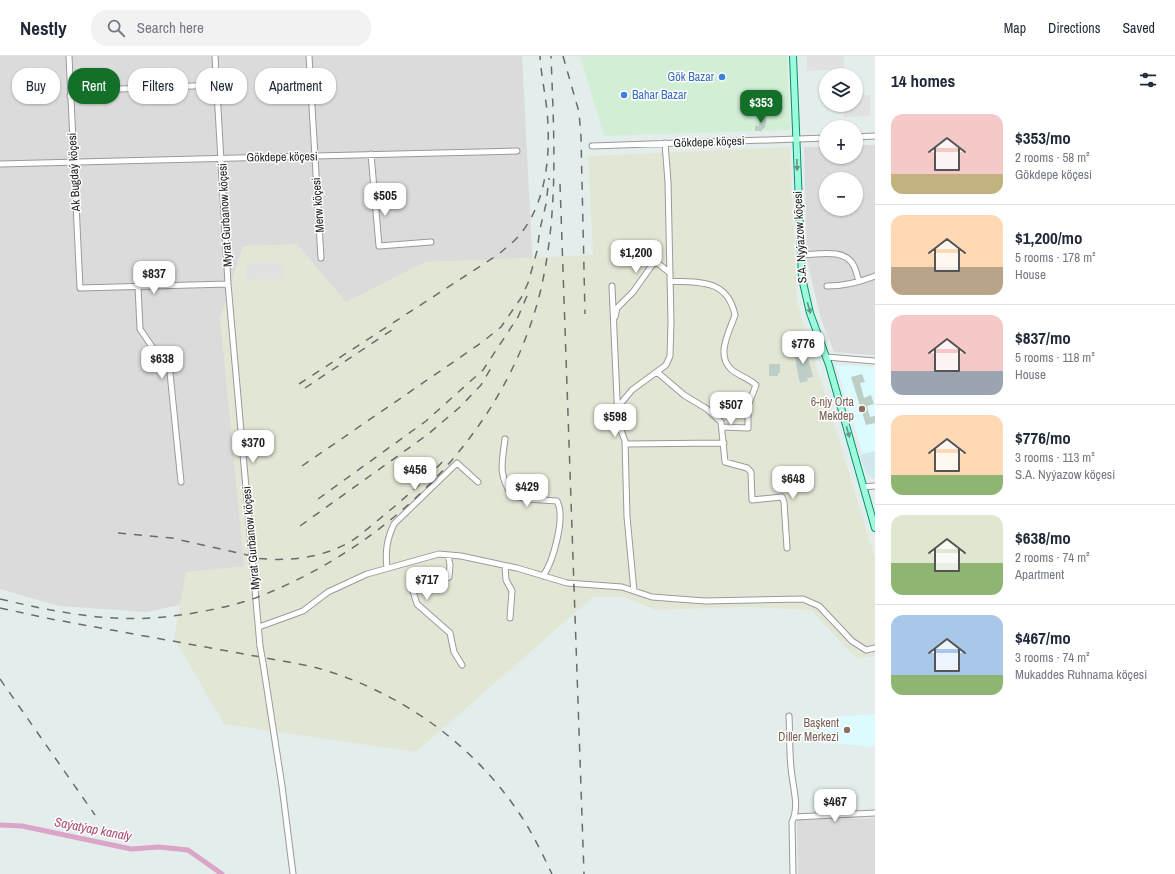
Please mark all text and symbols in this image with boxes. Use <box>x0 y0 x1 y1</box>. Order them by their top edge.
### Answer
search box <box>91 10 371 46</box>
text: Nestly <box>20 15 67 41</box>
icon: search <box>105 17 127 39</box>
text: Search here <box>137 17 204 38</box>
text: Map <box>1004 19 1026 37</box>
text: Directions <box>1048 19 1100 37</box>
text: Saved <box>1122 19 1155 37</box>
chip: Buy <box>12 68 60 104</box>
chip: Rent <box>68 68 120 104</box>
chip: Filters <box>128 68 188 104</box>
chip: New <box>196 68 247 104</box>
chip: Apartment <box>255 68 336 104</box>
map controls <box>819 68 863 216</box>
button: layers <box>819 68 863 112</box>
place label: Gök Bazar <box>668 69 715 85</box>
text: 14 homes <box>891 69 955 92</box>
icon: filters <box>1137 69 1159 91</box>
marker: Gök Bazar <box>717 72 727 82</box>
place label: Bahar Bazar <box>632 87 687 103</box>
marker: Bahar Bazar <box>619 90 629 100</box>
pin: $353 <box>737 90 785 124</box>
text: $353 <box>749 94 773 111</box>
button: + <box>819 120 863 164</box>
text: $353/mo <box>1015 126 1071 149</box>
icon: home <box>923 130 971 178</box>
street label: Ak Bugdaý köçesi <box>64 132 84 213</box>
street label: Gökdepe köçesi <box>673 133 745 151</box>
street label: Gökdepe köçesi <box>246 148 318 166</box>
text: 2 rooms · 58 m² <box>1015 149 1090 166</box>
one-way arrow <box>793 159 800 171</box>
street label: Myrat Gurbanow köçesi <box>214 163 236 267</box>
text: Gökdepe köçesi <box>1015 166 1092 183</box>
button: − <box>819 172 863 216</box>
street label: Merw köçesi <box>308 177 328 233</box>
pin: $505 <box>361 183 409 217</box>
text: $505 <box>373 187 397 204</box>
street label: S.A. Nyýazow köçesi <box>790 190 810 284</box>
text: $1,200/mo <box>1015 226 1082 249</box>
icon: home <box>923 231 971 279</box>
pin: $1,200 <box>603 240 669 274</box>
text: $1,200 <box>620 244 652 261</box>
text: 5 rooms · 178 m² <box>1015 249 1096 266</box>
pin: $837 <box>130 261 178 295</box>
text: $837 <box>142 265 166 282</box>
text: House <box>1015 266 1046 283</box>
one-way arrow <box>806 302 812 314</box>
text: $837/mo <box>1015 326 1071 349</box>
pin: $776 <box>779 331 827 365</box>
icon: home <box>923 331 971 379</box>
text: $776 <box>791 335 815 352</box>
pin: $638 <box>138 346 186 380</box>
text: 5 rooms · 118 m² <box>1015 349 1095 366</box>
text: $638 <box>150 350 174 367</box>
text: House <box>1015 366 1046 383</box>
pin: $507 <box>707 392 755 426</box>
place label: 6-njy Orta Mekdep <box>811 394 855 424</box>
text: $507 <box>719 396 743 413</box>
pin: $598 <box>591 404 639 438</box>
marker: 6-njy Orta Mekdep <box>857 404 867 414</box>
text: $598 <box>603 408 627 425</box>
one-way arrow <box>845 426 851 438</box>
text: $776/mo <box>1015 426 1071 449</box>
pin: $370 <box>229 430 277 464</box>
icon: home <box>923 431 971 479</box>
text: $370 <box>241 434 265 451</box>
text: 3 rooms · 113 m² <box>1015 449 1095 466</box>
pin: $456 <box>391 457 439 491</box>
text: $456 <box>403 461 427 478</box>
pin: $648 <box>769 466 817 500</box>
text: S.A. Nyýazow köçesi <box>1015 466 1115 483</box>
text: $648 <box>781 470 805 487</box>
pin: $429 <box>503 474 551 508</box>
text: $429 <box>515 478 539 495</box>
street label: Myrat Gurbanow köçesi <box>239 486 263 590</box>
text: $638/mo <box>1015 526 1071 549</box>
icon: home <box>923 531 971 579</box>
text: 2 rooms · 74 m² <box>1015 549 1090 566</box>
text: Apartment <box>1015 566 1064 583</box>
pin: $717 <box>403 567 451 601</box>
text: $717 <box>415 571 439 588</box>
text: $467/mo <box>1015 626 1071 649</box>
icon: home <box>923 631 971 679</box>
text: 3 rooms · 74 m² <box>1015 649 1090 666</box>
text: Mukaddes Ruhnama köçesi <box>1015 666 1147 683</box>
place label: Başkent Diller Merkezi <box>778 715 839 745</box>
marker: Başkent Diller Merkezi <box>842 725 852 735</box>
pin: $467 <box>811 789 859 823</box>
text: $467 <box>823 793 847 810</box>
water label: Saýatýap kanaly <box>53 813 134 845</box>

